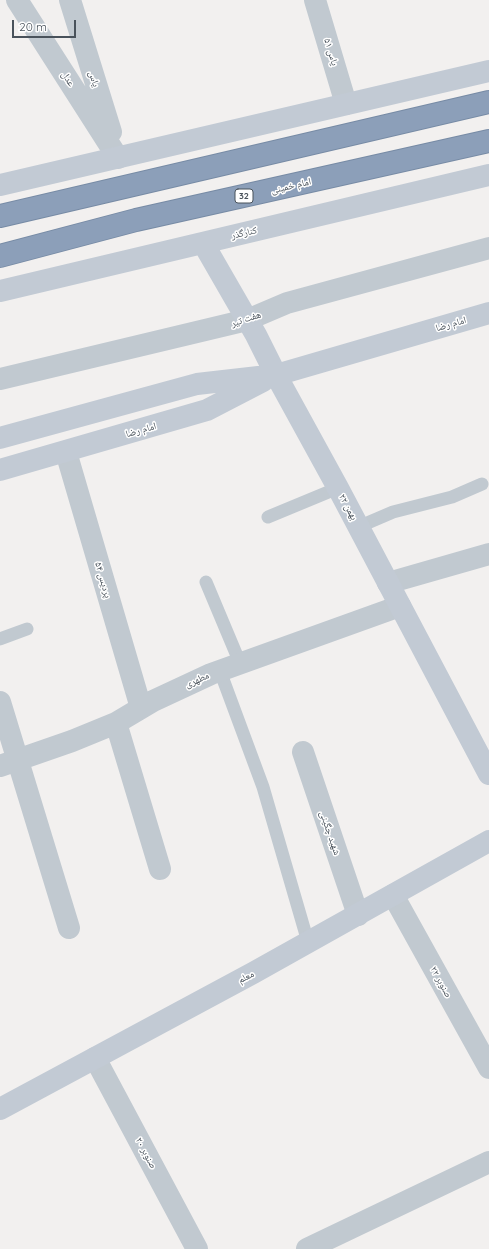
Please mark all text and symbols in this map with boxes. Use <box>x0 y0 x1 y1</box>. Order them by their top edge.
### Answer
scale bar <box>14 12 78 38</box>
text: 20 m <box>19 19 47 34</box>
street label: یاس ۵۱ <box>321 37 341 67</box>
street label: عدل <box>59 69 77 89</box>
street label: یاس <box>86 70 102 88</box>
street label: امام خمینی <box>270 176 312 196</box>
road number: 32 <box>235 189 253 203</box>
street label: کنارگذر <box>230 224 258 242</box>
street label: هفت تیر <box>229 309 263 329</box>
street label: امام رضا <box>434 314 468 334</box>
street label: امام رضا <box>124 420 158 440</box>
street label: ۲۲ بهمن <box>336 492 360 522</box>
street label: پردیس ۵۴ <box>92 561 114 599</box>
street label: مطهری <box>183 669 211 691</box>
street label: شهید چگینی <box>317 809 343 857</box>
street label: صنوبر ۲۲ <box>428 964 454 1000</box>
street label: معلم <box>236 968 256 986</box>
street label: صنوبر ۲۰ <box>133 1135 159 1171</box>

